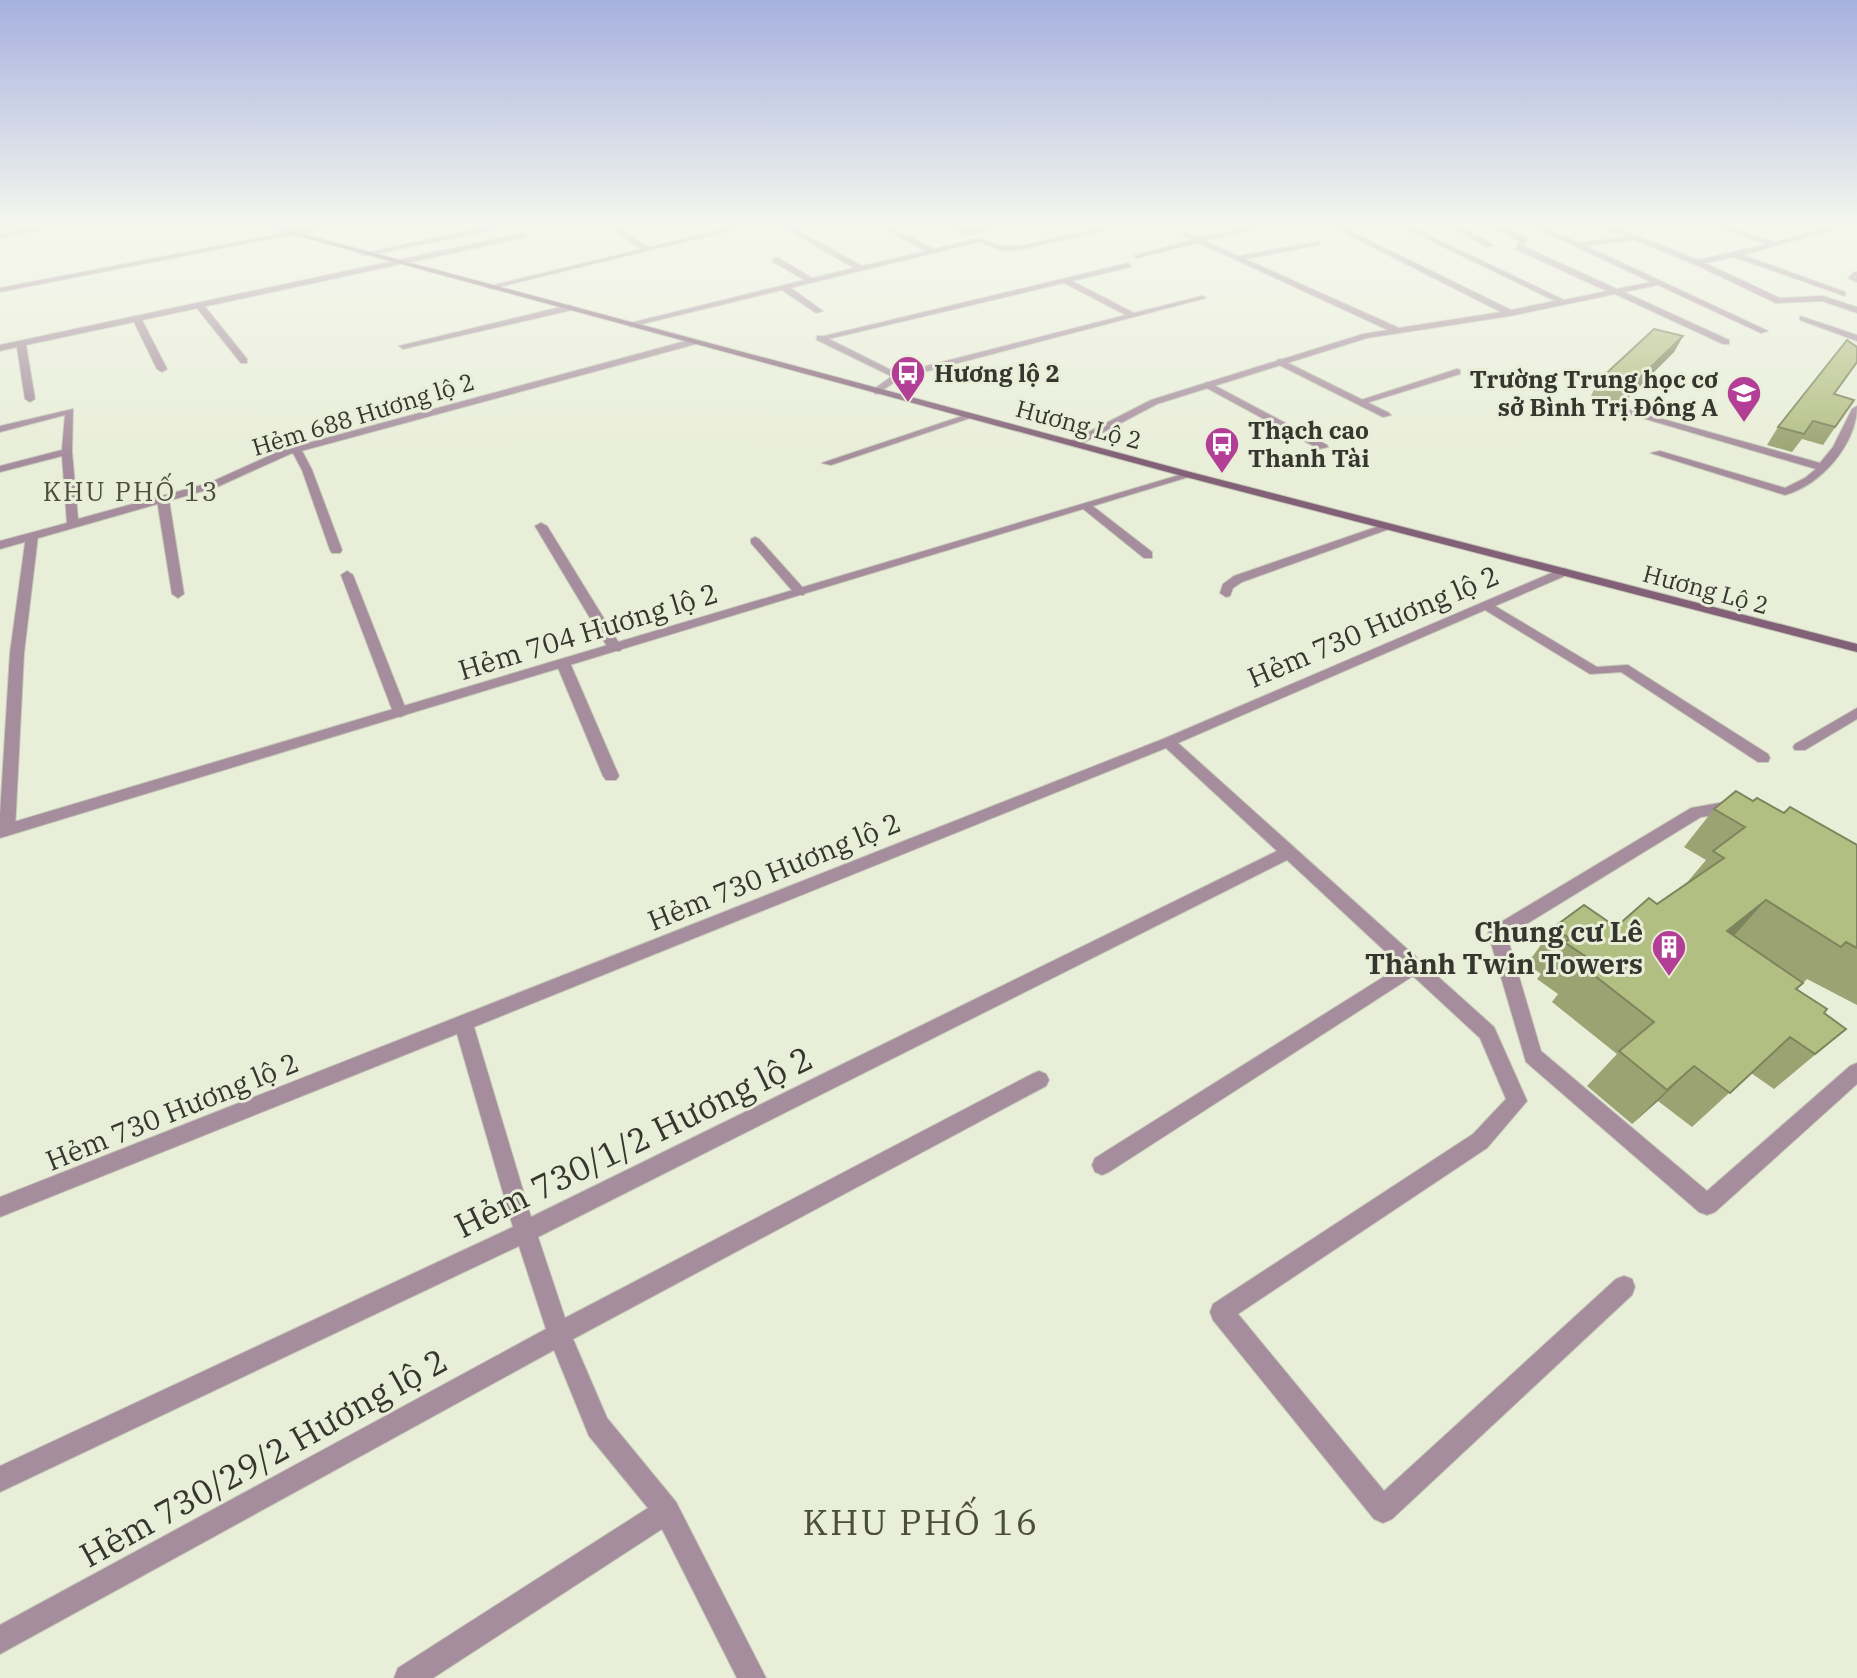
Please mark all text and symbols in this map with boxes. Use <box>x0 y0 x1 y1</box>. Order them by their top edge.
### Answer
bus stop icon: Hương lộ 2 <box>889 354 927 404</box>
place label: Hương lộ 2 <box>934 357 1060 389</box>
place label: Trường Trung học cơ sở Bình Trị Đông A <box>1470 363 1718 423</box>
street label: Hẻm 688 Hương lộ 2 <box>248 365 478 463</box>
school or university icon: Trường Trung học cơ sở Bình Trị Đông A <box>1725 374 1763 424</box>
street label: Hương Lộ 2 <box>1013 392 1145 456</box>
place label: Thạch cao Thanh Tài <box>1248 414 1370 474</box>
bus stop icon: Thạch cao Thanh Tài <box>1203 425 1241 475</box>
district label: KHU PHỐ 13 <box>43 472 219 508</box>
street label: Hẻm 730 Hương lộ 2 <box>1242 556 1504 696</box>
street label: Hương Lộ 2 <box>1640 557 1772 621</box>
street label: Hẻm 704 Hương lộ 2 <box>454 574 722 688</box>
street label: Hẻm 730 Hương lộ 2 <box>642 803 906 939</box>
place label: Chung cư Lê Thành Twin Towers <box>1365 913 1643 982</box>
building icon: Chung cư Lê Thành Twin Towers <box>1650 928 1688 978</box>
street label: Hẻm 730/1/2 Hương lộ 2 <box>447 1035 819 1247</box>
street label: Hẻm 730 Hương lộ 2 <box>40 1043 304 1179</box>
street label: Hẻm 730/29/2 Hương lộ 2 <box>72 1338 454 1576</box>
district label: KHU PHỐ 16 <box>803 1496 1039 1545</box>

